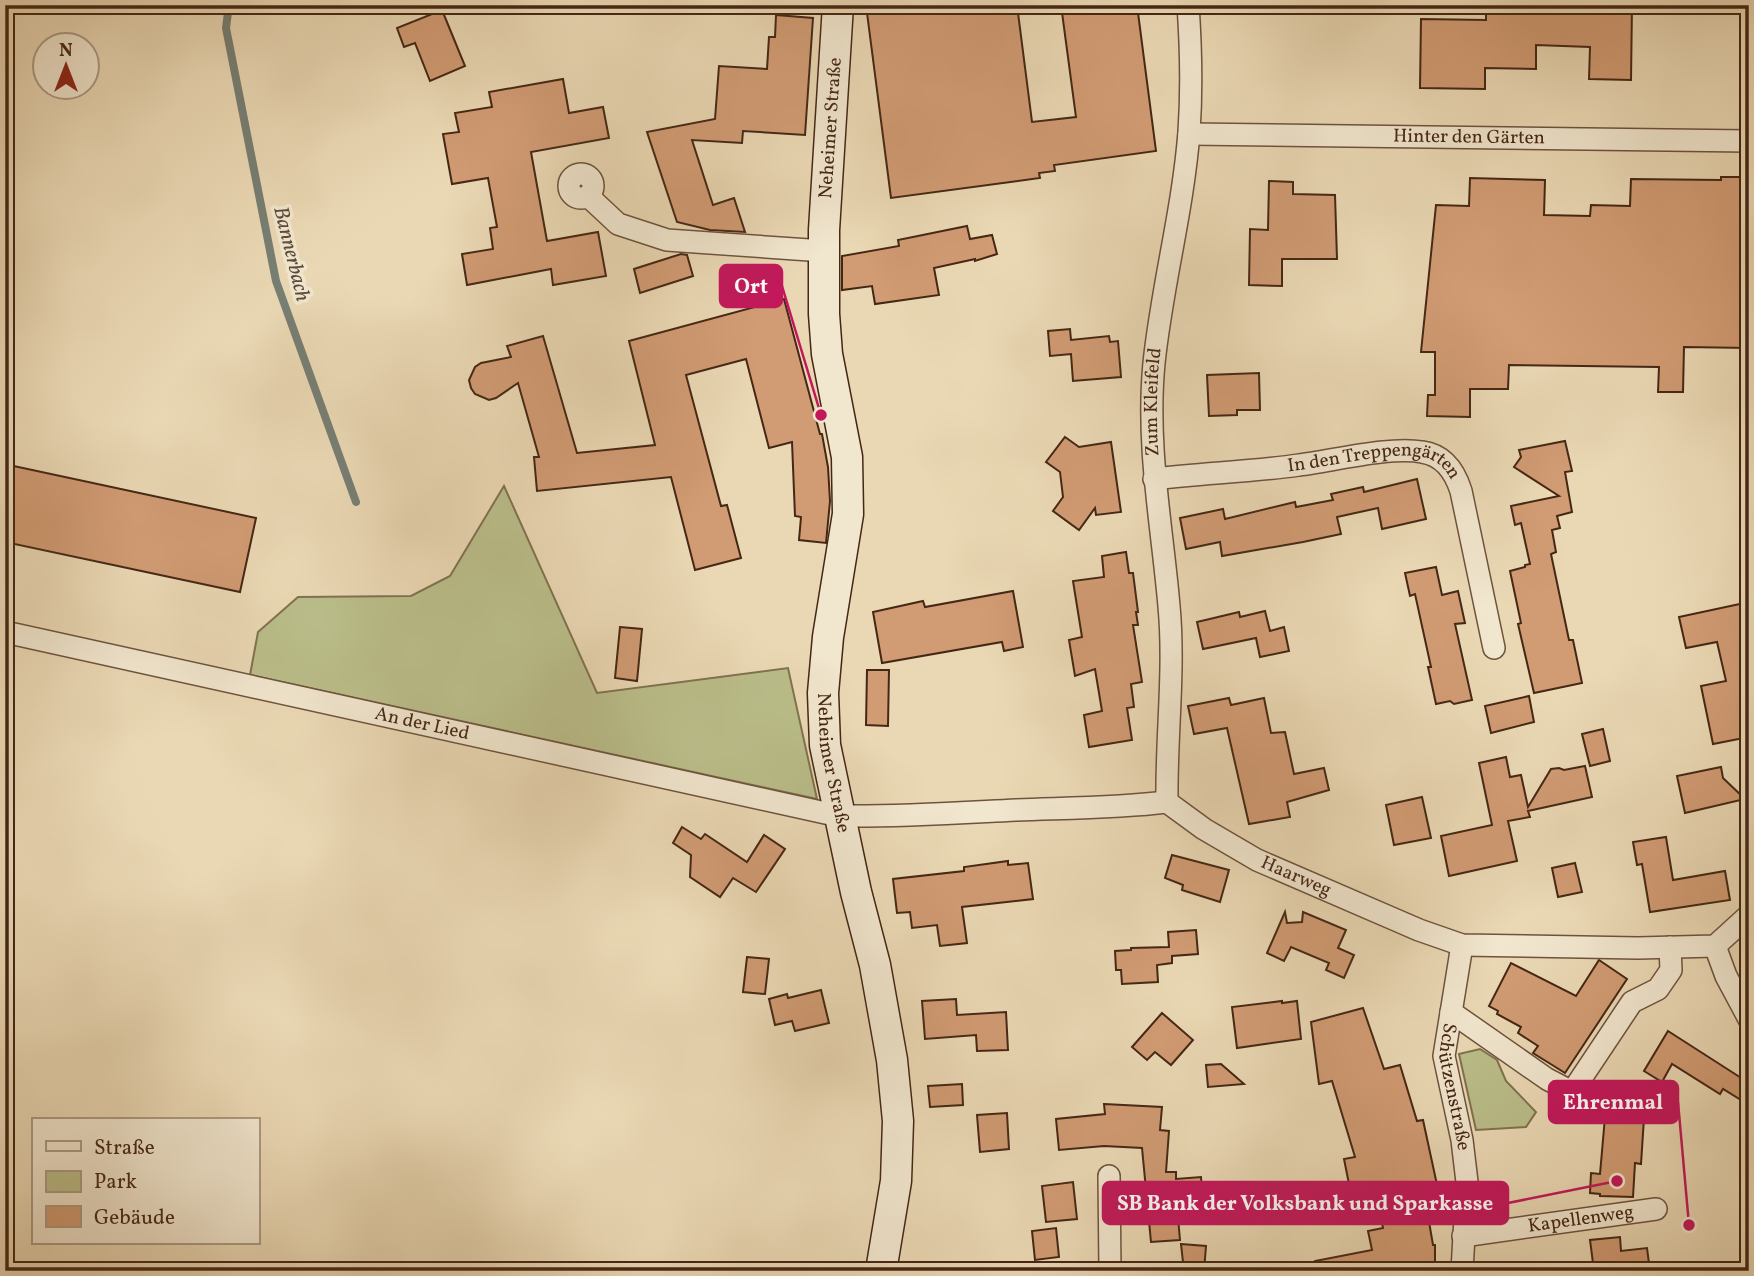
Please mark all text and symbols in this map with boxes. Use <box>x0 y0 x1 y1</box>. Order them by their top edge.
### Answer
north arrow <box>32 32 102 102</box>
text: N <box>59 38 73 64</box>
street label: Neheimer Straße <box>813 56 849 200</box>
street label: Hinter den Gärten <box>1393 124 1545 151</box>
water label: Bannerbach <box>265 203 317 305</box>
callout: Ort <box>720 265 782 307</box>
text: Ort <box>734 273 768 302</box>
street label: Zum Kleifeld <box>1139 346 1169 457</box>
street label: In den Treppengärten <box>1286 438 1467 484</box>
street label: Neheimer Straße <box>810 692 856 835</box>
street label: An der Lied <box>372 701 472 747</box>
street label: Haarweg <box>1257 850 1335 904</box>
street label: Schützenstraße <box>1431 1021 1476 1152</box>
callout: Ehrenmal <box>1549 1081 1678 1123</box>
text: Ehrenmal <box>1563 1089 1663 1118</box>
legend <box>32 1118 259 1244</box>
text: Straße <box>94 1134 155 1163</box>
text: Park <box>94 1168 137 1197</box>
callout: SB Bank der Volksbank und Sparkasse <box>1103 1182 1508 1224</box>
text: SB Bank der Volksbank und Sparkasse <box>1117 1190 1493 1219</box>
street label: Kapellenweg <box>1526 1199 1635 1240</box>
text: Gebäude <box>94 1204 175 1233</box>

